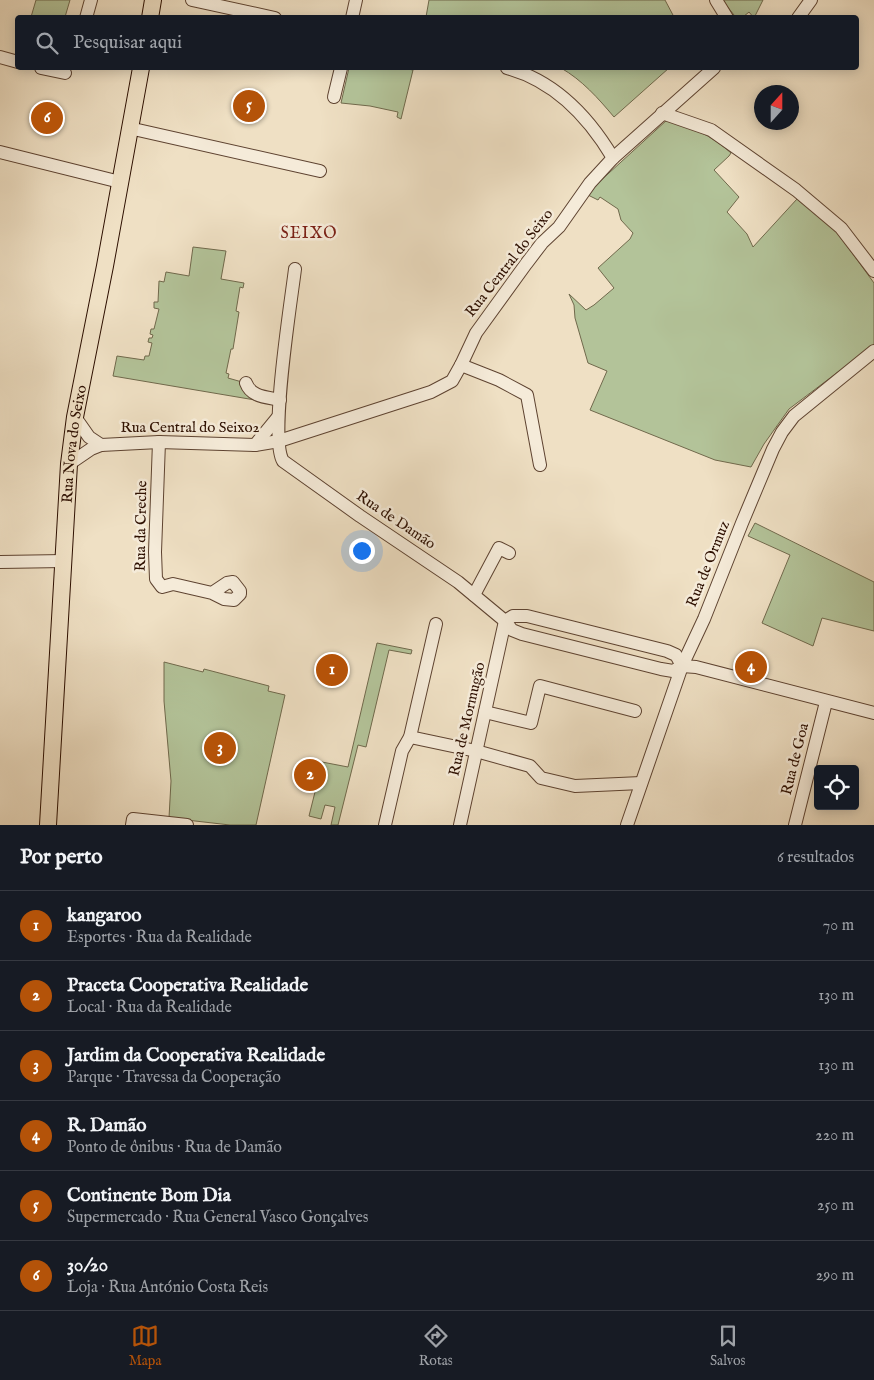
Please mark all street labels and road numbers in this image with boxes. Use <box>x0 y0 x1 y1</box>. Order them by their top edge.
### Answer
street label: Rua Central do Seixo <box>461 205 557 321</box>
street label: Rua Nova do Seixo <box>57 383 91 504</box>
street label: Rua Central do Seixo2 <box>120 418 260 437</box>
street label: Rua da Creche <box>131 480 151 572</box>
street label: Rua de Damão <box>353 486 439 554</box>
street label: Rua de Ormuz <box>682 518 734 610</box>
street label: Rua de Mormugão <box>445 660 489 778</box>
street label: Rua de Goa <box>777 721 813 797</box>

